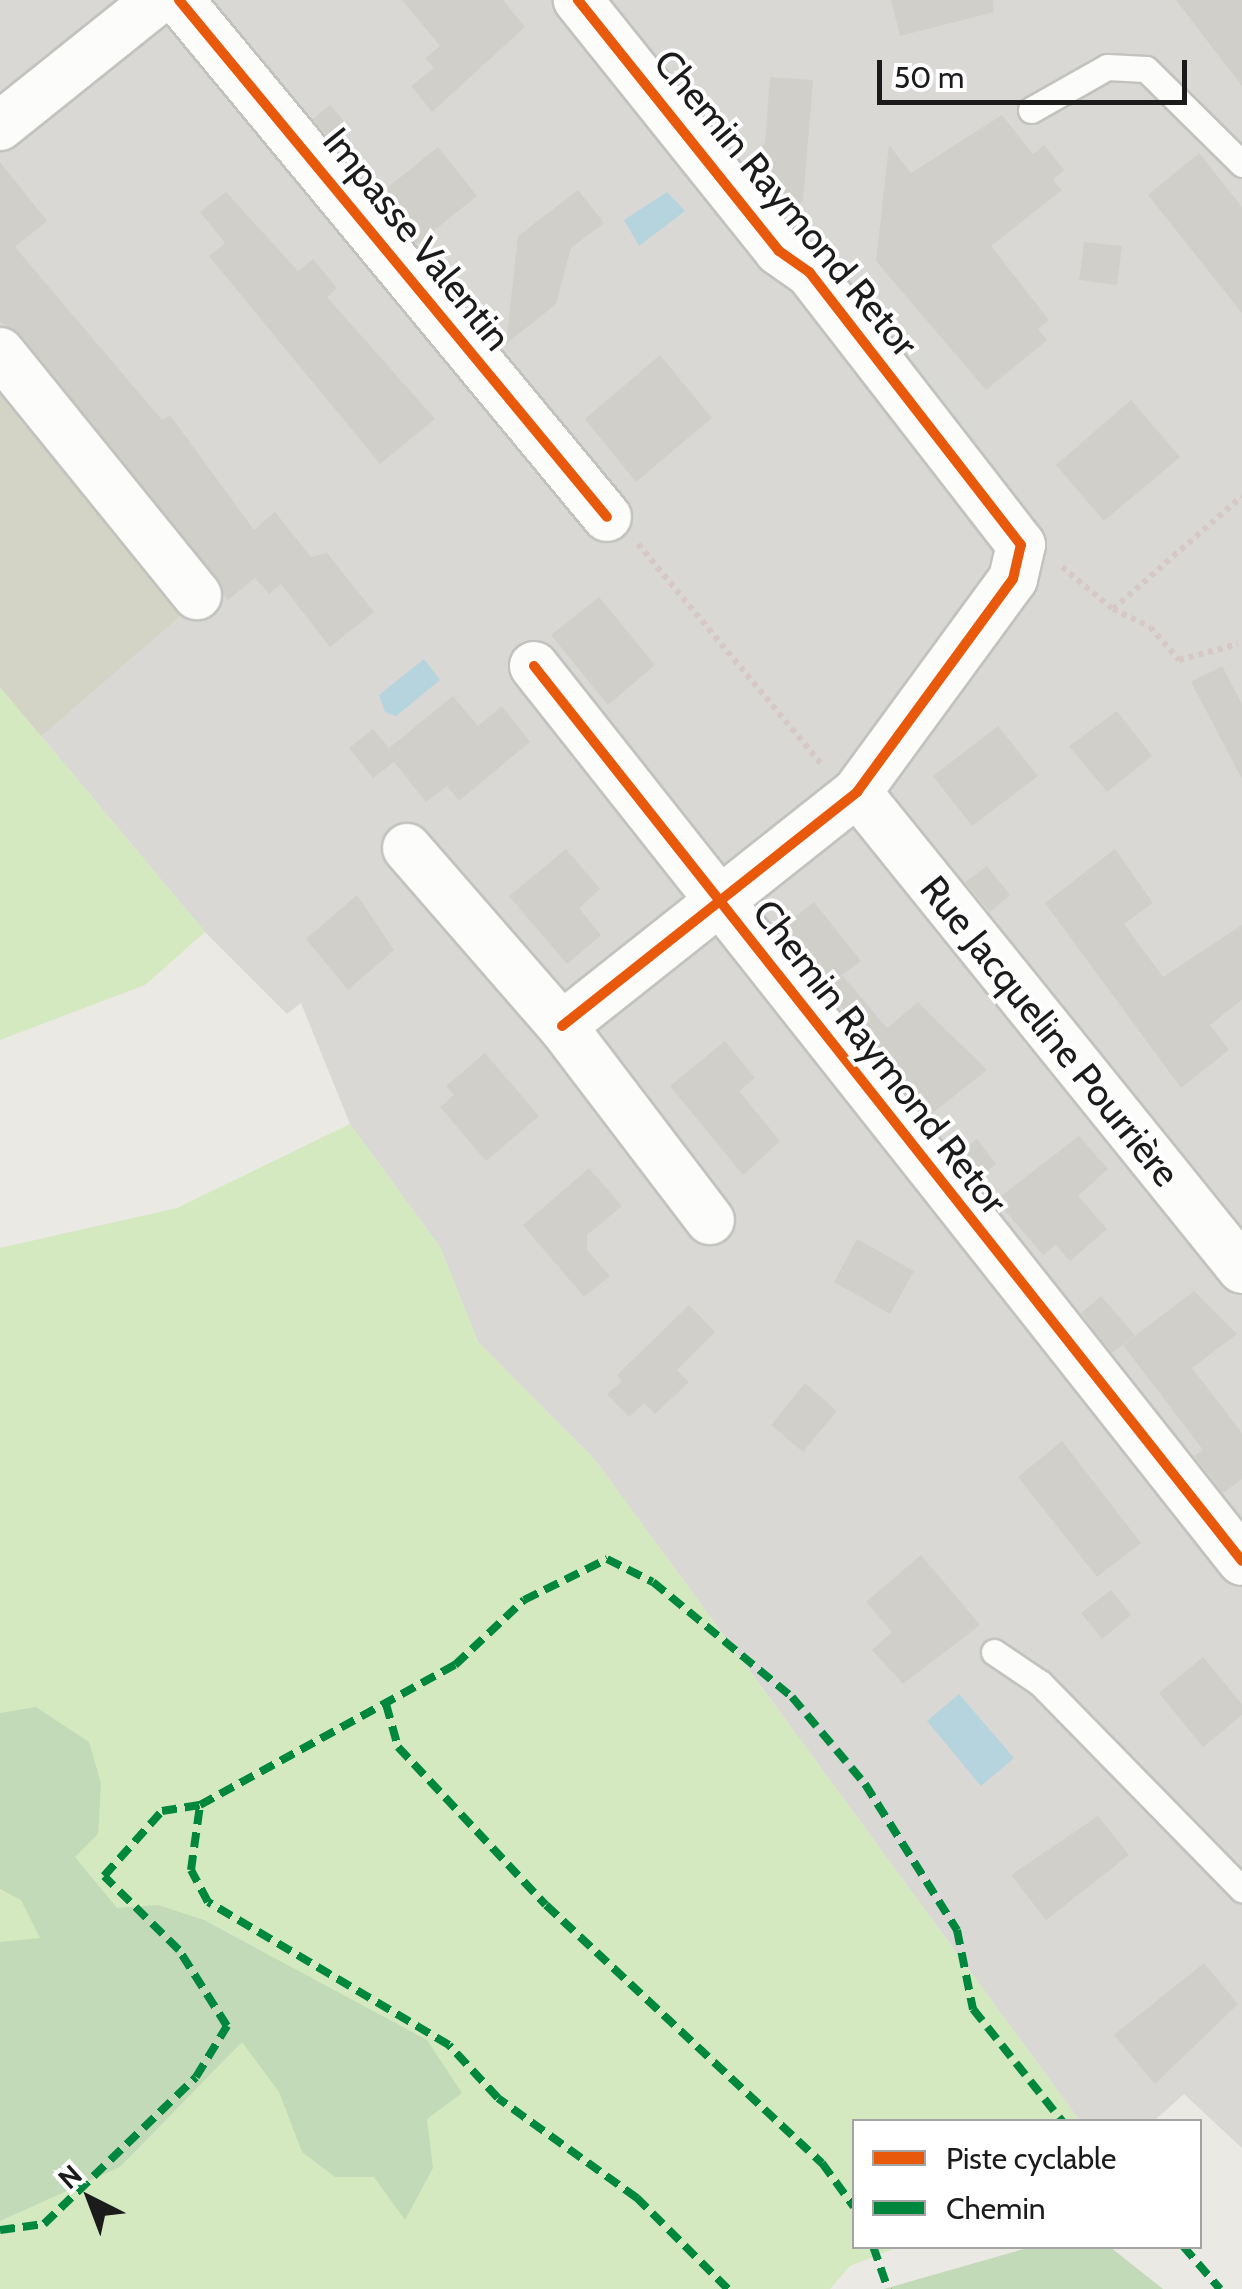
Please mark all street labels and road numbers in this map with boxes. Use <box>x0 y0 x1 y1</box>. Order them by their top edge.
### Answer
street label: Chemin Raymond Retor <box>644 40 928 366</box>
street label: Impasse Valentin <box>313 119 521 359</box>
street label: Rue Jacqueline Pourrière <box>911 867 1189 1195</box>
street label: Chemin Raymond Retor <box>743 891 1017 1223</box>

